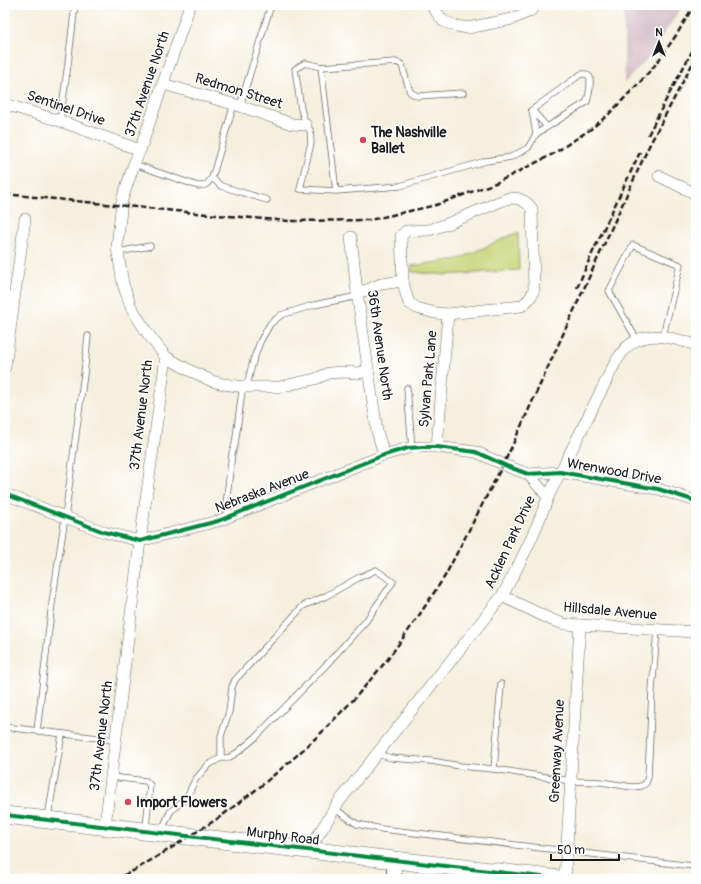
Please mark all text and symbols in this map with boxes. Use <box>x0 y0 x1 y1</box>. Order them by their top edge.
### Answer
north arrow <box>639 22 679 62</box>
text: N <box>655 26 663 39</box>
street label: 37th Avenue North <box>121 29 173 139</box>
street label: Redmon Street <box>193 70 285 112</box>
street label: Sentinel Drive <box>25 87 107 129</box>
place label: The Nashville Ballet <box>370 124 448 157</box>
marker: The Nashville Ballet <box>358 135 368 145</box>
street label: 36th Avenue North <box>364 289 396 401</box>
street label: Sylvan Park Lane <box>415 330 441 428</box>
street label: 37th Avenue North <box>126 359 156 471</box>
street label: Wrenwood Drive <box>565 454 663 488</box>
street label: Nebraska Avenue <box>213 465 312 517</box>
street label: Acklen Park Drive <box>481 493 539 591</box>
street label: Hillsdale Avenue <box>562 598 658 624</box>
street label: 37th Avenue North <box>86 680 116 792</box>
street label: Greenway Avenue <box>546 699 568 803</box>
place label: Import Flowers <box>136 794 228 811</box>
marker: Import Flowers <box>123 797 133 807</box>
street label: Murphy Road <box>246 823 321 849</box>
scale bar <box>551 836 619 862</box>
text: 50 m <box>557 843 585 858</box>

